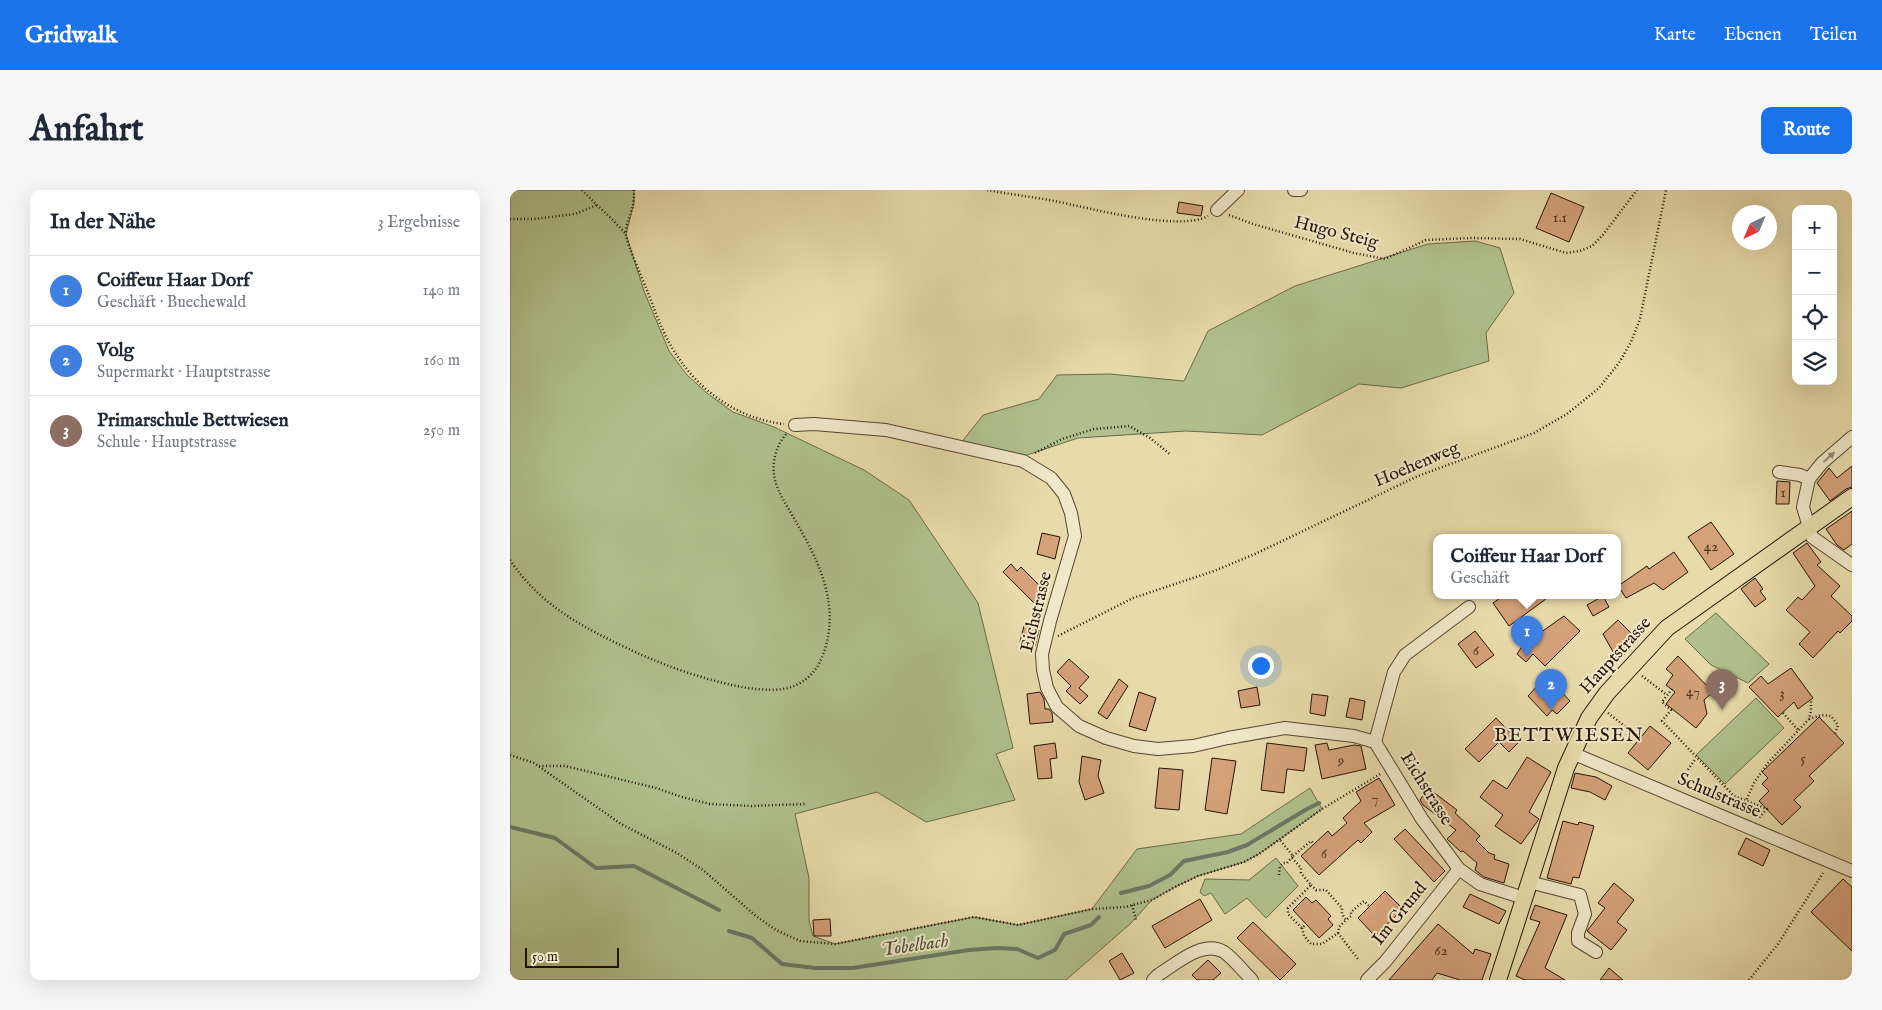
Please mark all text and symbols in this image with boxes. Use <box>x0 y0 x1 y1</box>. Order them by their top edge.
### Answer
text: Gridwalk <box>25 20 117 51</box>
text: Karte <box>1654 24 1696 47</box>
text: Ebenen <box>1724 24 1782 47</box>
text: Teilen <box>1810 24 1857 47</box>
button: Route <box>1761 107 1852 154</box>
text: Anfahrt <box>30 108 144 153</box>
north arrow <box>1732 205 1777 250</box>
map controls <box>1792 205 1837 385</box>
button: + <box>1792 205 1837 250</box>
house number: 1.1 <box>1553 208 1567 227</box>
text: In der Nähe <box>50 209 156 236</box>
street label: Hugo Steig <box>1291 211 1381 255</box>
text: 3 Ergebnisse <box>378 213 460 233</box>
button: − <box>1792 250 1837 295</box>
text: Coiffeur Haar Dorf <box>97 269 250 293</box>
text: 1 <box>63 281 69 301</box>
text: 140 m <box>422 281 460 301</box>
text: Geschäft · Buechewald <box>97 293 246 313</box>
button: locate <box>1792 295 1837 340</box>
text: Volg <box>97 339 134 363</box>
button: layers <box>1792 340 1837 385</box>
text: 2 <box>62 351 70 371</box>
text: 160 m <box>424 351 460 371</box>
text: Supermarkt · Hauptstrasse <box>97 363 271 383</box>
text: Primarschule Bettwiesen <box>97 409 289 433</box>
text: 3 <box>63 421 69 441</box>
text: 250 m <box>423 421 460 441</box>
text: Schule · Hauptstrasse <box>97 433 237 453</box>
street label: Hoehenweg <box>1371 437 1463 493</box>
one-way arrow <box>1823 451 1836 462</box>
house number: 1 <box>1780 483 1786 502</box>
popup <box>1433 534 1621 599</box>
house number: 42 <box>1704 537 1718 556</box>
text: Coiffeur Haar Dorf <box>1450 545 1604 569</box>
street label: Eichstrasse <box>1016 569 1058 655</box>
text: Geschäft <box>1450 569 1510 589</box>
street label: Hauptstrasse <box>1575 613 1657 699</box>
pin: 1 <box>1511 616 1543 657</box>
house number: 6 <box>1473 641 1480 660</box>
your location <box>1248 653 1274 679</box>
pin: 2 <box>1535 669 1567 710</box>
pin: 3 <box>1706 669 1738 710</box>
house number: 47 <box>1686 682 1700 701</box>
house number: 3 <box>1779 684 1785 703</box>
district label: BETTWIESEN <box>1494 723 1644 748</box>
street label: Eichstrasse <box>1394 748 1458 830</box>
house number: 5 <box>1800 749 1806 768</box>
house number: 9 <box>1337 751 1344 770</box>
street label: Schulstrasse <box>1674 768 1764 824</box>
house number: 7 <box>1371 789 1379 808</box>
house number: 6 <box>1321 844 1328 863</box>
street label: Im Grund <box>1367 877 1433 950</box>
water label: Tobelbach <box>880 929 950 963</box>
house number: 62 <box>1434 941 1448 960</box>
scale bar <box>525 945 619 968</box>
text: 50 m <box>532 948 558 966</box>

